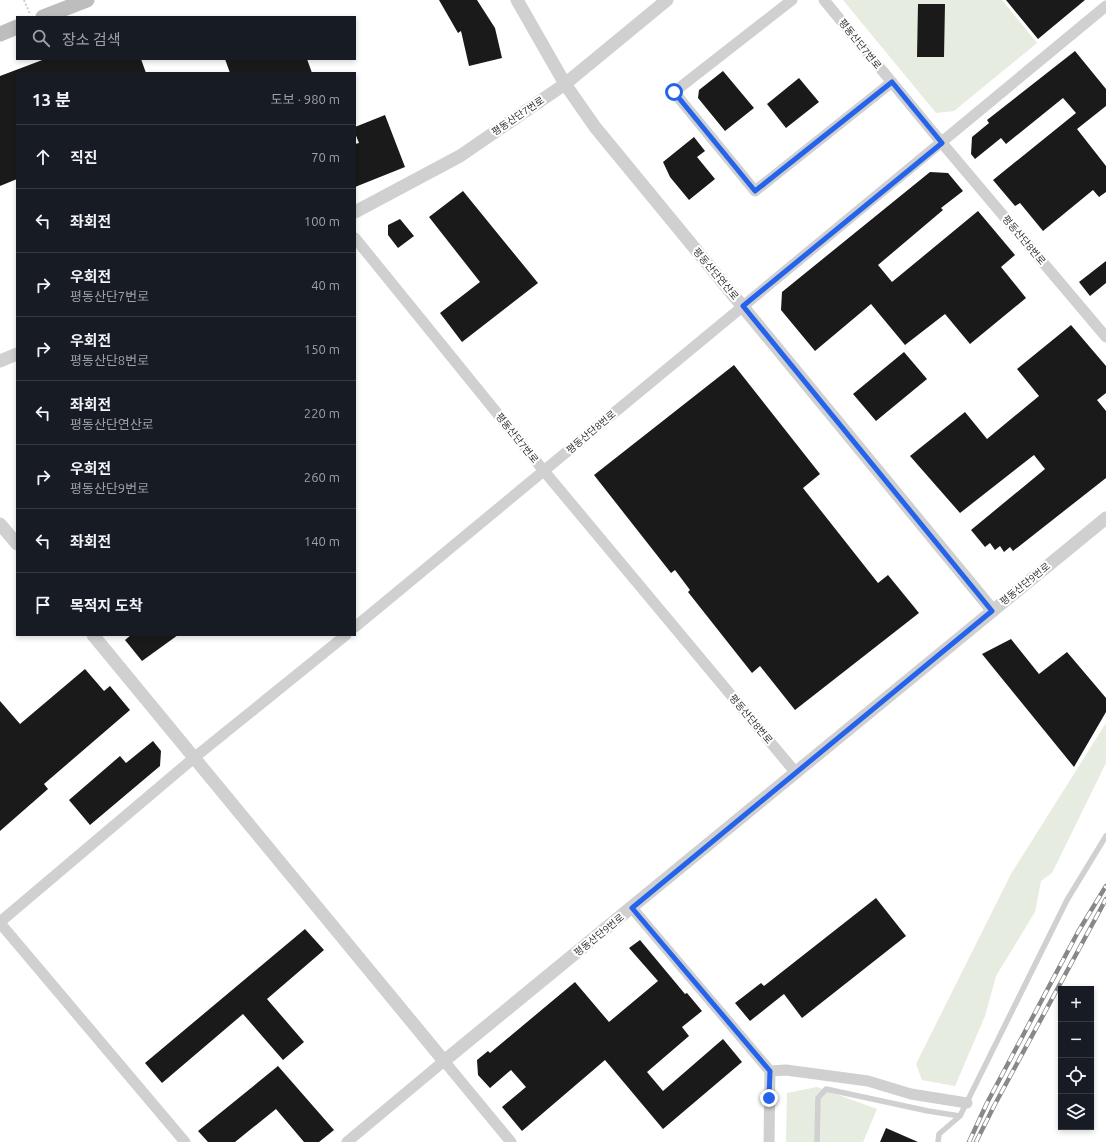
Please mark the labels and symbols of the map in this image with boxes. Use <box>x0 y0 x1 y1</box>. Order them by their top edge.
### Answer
street label: 평동산단7번로 <box>837 17 883 71</box>
route start <box>665 83 683 101</box>
street label: 평동산단7번로 <box>490 94 546 138</box>
street label: 평동산단8번로 <box>1000 213 1048 267</box>
street label: 평동산단연산로 <box>691 246 741 302</box>
street label: 평동산단8번로 <box>564 408 618 456</box>
street label: 평동산단7번로 <box>494 411 540 465</box>
street label: 평동산단9번로 <box>998 561 1052 607</box>
street label: 평동산단8번로 <box>727 692 775 746</box>
street label: 평동산단9번로 <box>572 912 626 958</box>
route end <box>760 1089 778 1107</box>

